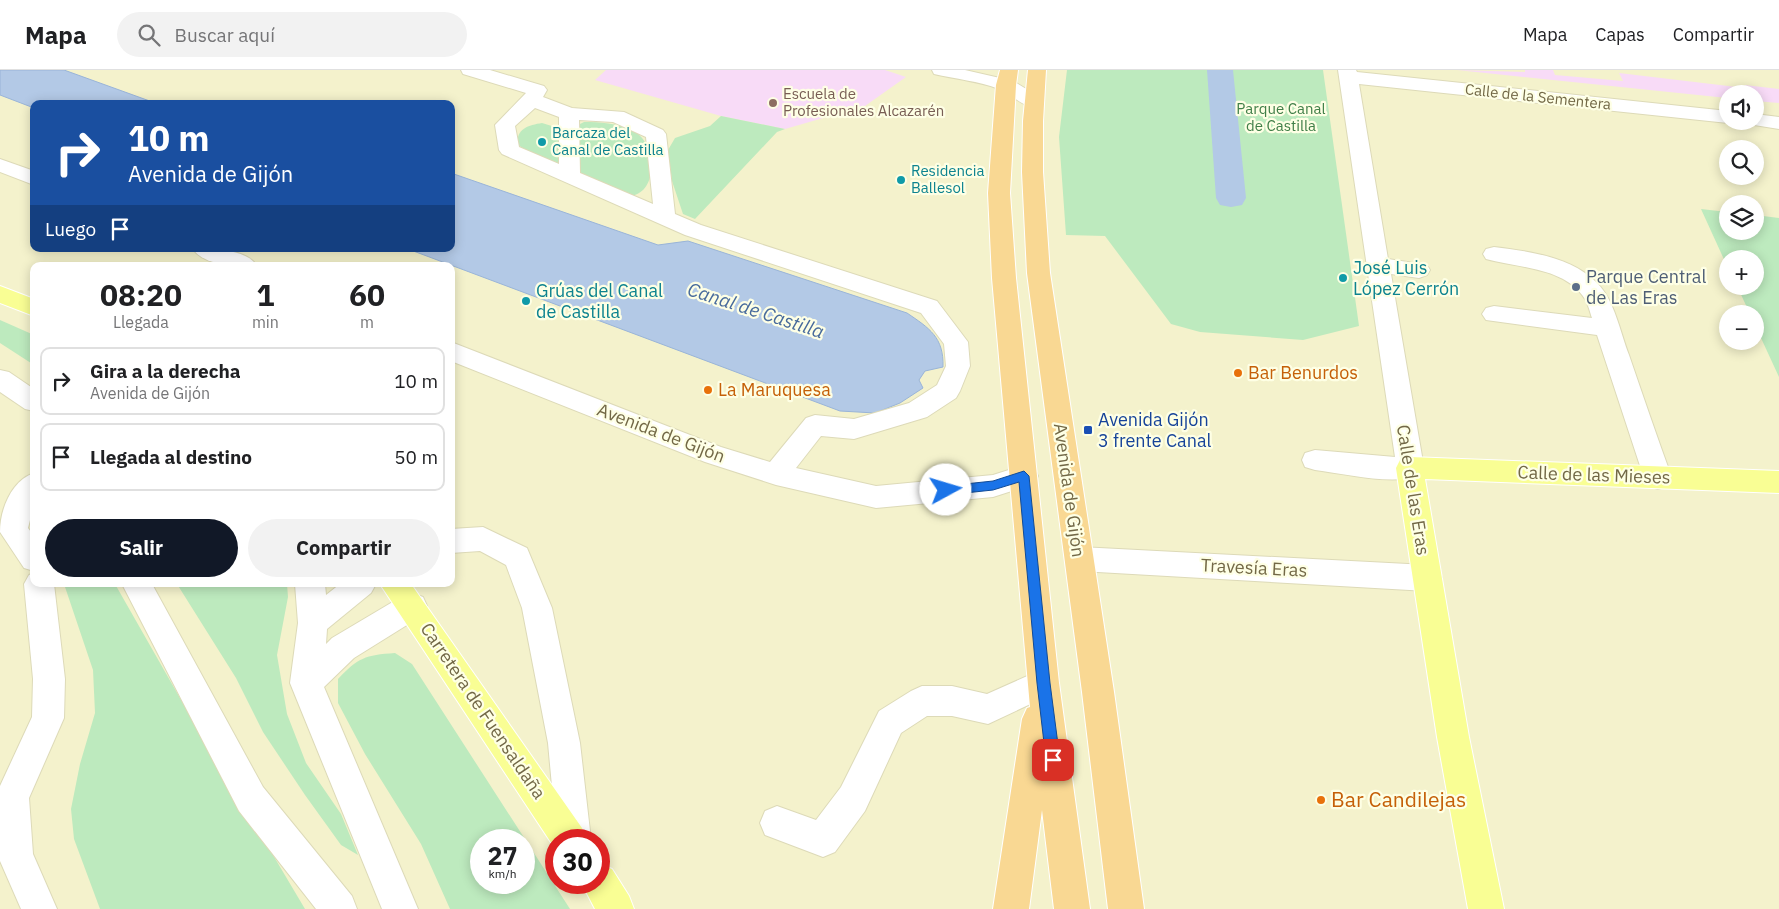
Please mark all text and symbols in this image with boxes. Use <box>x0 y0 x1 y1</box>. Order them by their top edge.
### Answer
search box <box>117 12 467 57</box>
text: Mapa <box>25 19 87 51</box>
icon: search <box>135 21 163 49</box>
text: Buscar aquí <box>175 23 275 47</box>
text: Mapa <box>1523 23 1567 46</box>
text: Capas <box>1595 23 1645 46</box>
text: Compartir <box>1673 23 1754 46</box>
street label: Calle de la Sementera <box>1464 79 1612 114</box>
place label: Escuela de Profesionales Alcazarén <box>783 84 944 120</box>
map controls <box>1719 85 1764 350</box>
button: sound <box>1719 85 1764 130</box>
marker: Escuela de Profesionales Alcazarén <box>767 97 779 109</box>
park label: Parque Canal de Castilla <box>1236 99 1326 135</box>
text: 10 m <box>128 115 210 161</box>
icon: right <box>45 120 110 185</box>
place label: Barcaza del Canal de Castilla <box>552 123 664 159</box>
marker: Barcaza del Canal de Castilla <box>536 136 548 148</box>
button: search <box>1719 140 1764 185</box>
text: Avenida de Gijón <box>128 159 293 188</box>
place label: Residencia Ballesol <box>911 161 984 197</box>
marker: Residencia Ballesol <box>895 174 907 186</box>
button: layers <box>1719 195 1764 240</box>
icon: arrive <box>106 215 134 243</box>
text: Luego <box>45 217 96 241</box>
button: + <box>1719 250 1764 295</box>
place label: José Luis López Cerrón <box>1353 256 1459 300</box>
place label: Parque Central de Las Eras <box>1586 265 1706 309</box>
marker: José Luis López Cerrón <box>1337 272 1349 284</box>
text: 08:20 <box>100 275 182 314</box>
text: 1 <box>256 275 274 314</box>
text: 60 <box>349 275 385 314</box>
water label: Canal de Castilla <box>685 277 827 343</box>
place label: Grúas del Canal de Castilla <box>536 279 663 323</box>
marker: Parque Central de Las Eras <box>1570 281 1582 293</box>
marker: Grúas del Canal de Castilla <box>520 295 532 307</box>
button: − <box>1719 305 1764 350</box>
text: Llegada <box>113 312 169 332</box>
text: min <box>252 312 279 332</box>
text: m <box>360 312 374 332</box>
text: Gira a la derecha <box>90 359 241 383</box>
place label: Bar Benurdos <box>1248 361 1358 384</box>
icon: right <box>47 367 75 395</box>
marker: Bar Benurdos <box>1232 367 1244 379</box>
text: 10 m <box>394 369 438 393</box>
place label: La Maruquesa <box>718 378 831 401</box>
text: Avenida de Gijón <box>90 383 210 403</box>
marker: La Maruquesa <box>702 384 714 396</box>
street label: Avenida de Gijón <box>594 398 728 467</box>
place label: Avenida Gijón 3 frente Canal <box>1098 408 1212 452</box>
street label: Avenida de Gijón <box>1049 421 1090 558</box>
street label: Calle de las Eras <box>1392 423 1435 557</box>
marker: Avenida Gijón 3 frente Canal <box>1082 424 1094 436</box>
icon: arrive <box>47 443 75 471</box>
text: Llegada al destino <box>90 445 252 469</box>
text: 50 m <box>394 445 438 469</box>
street label: Calle de las Mieses <box>1517 460 1671 489</box>
position arrow <box>919 463 971 515</box>
button: Salir <box>45 519 238 577</box>
button: Compartir <box>248 519 440 577</box>
street label: Travesía Eras <box>1200 553 1308 582</box>
street label: Carretera de Fuensaldaña <box>416 618 551 804</box>
pin <box>1032 739 1074 781</box>
icon: arrive <box>1039 746 1067 774</box>
place label: Bar Candilejas <box>1331 785 1466 813</box>
marker: Bar Candilejas <box>1315 794 1327 806</box>
speed limit sign: 30 <box>545 829 610 894</box>
text: 27 <box>487 839 518 872</box>
text: km/h <box>488 866 517 881</box>

